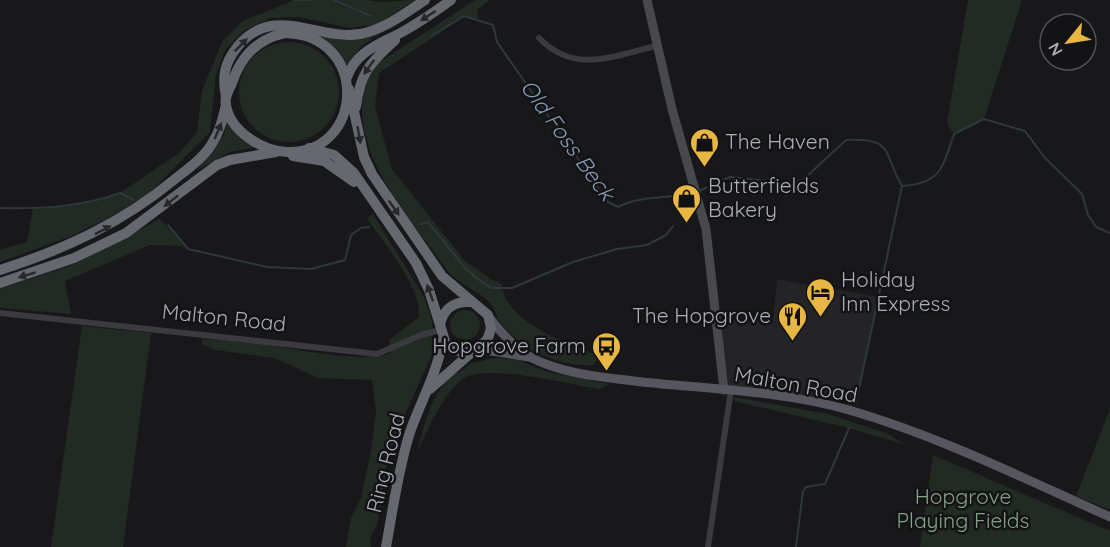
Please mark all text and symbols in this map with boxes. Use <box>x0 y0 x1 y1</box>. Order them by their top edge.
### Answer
one-way arrow <box>420 10 436 22</box>
north arrow <box>1038 12 1098 72</box>
one-way arrow <box>233 38 248 52</box>
text: N <box>1043 39 1067 60</box>
one-way arrow <box>363 58 375 74</box>
water label: Old Foss Beck <box>515 74 623 208</box>
one-way arrow <box>213 122 223 140</box>
one-way arrow <box>355 126 364 145</box>
shop icon: The Haven <box>688 126 720 168</box>
place label: The Haven <box>725 128 830 154</box>
place label: Butterfields Bakery <box>708 172 819 222</box>
shop icon: Butterfields Bakery <box>671 182 703 224</box>
one-way arrow <box>163 194 179 207</box>
one-way arrow <box>388 199 400 215</box>
one-way arrow <box>94 225 111 234</box>
place label: Holiday Inn Express <box>841 266 950 316</box>
one-way arrow <box>18 271 36 280</box>
hotel icon: Holiday Inn Express <box>804 276 836 318</box>
one-way arrow <box>424 284 434 302</box>
street label: Malton Road <box>161 298 287 336</box>
restaurant icon: The Hopgrove <box>776 300 808 342</box>
place label: The Hopgrove <box>632 302 771 328</box>
bus stop icon: Hopgrove Farm <box>591 330 623 372</box>
place label: Hopgrove Farm <box>432 332 586 358</box>
street label: Malton Road <box>733 360 860 408</box>
street label: Ring Road <box>360 410 410 515</box>
park label: Hopgrove Playing Fields <box>897 483 1029 533</box>

